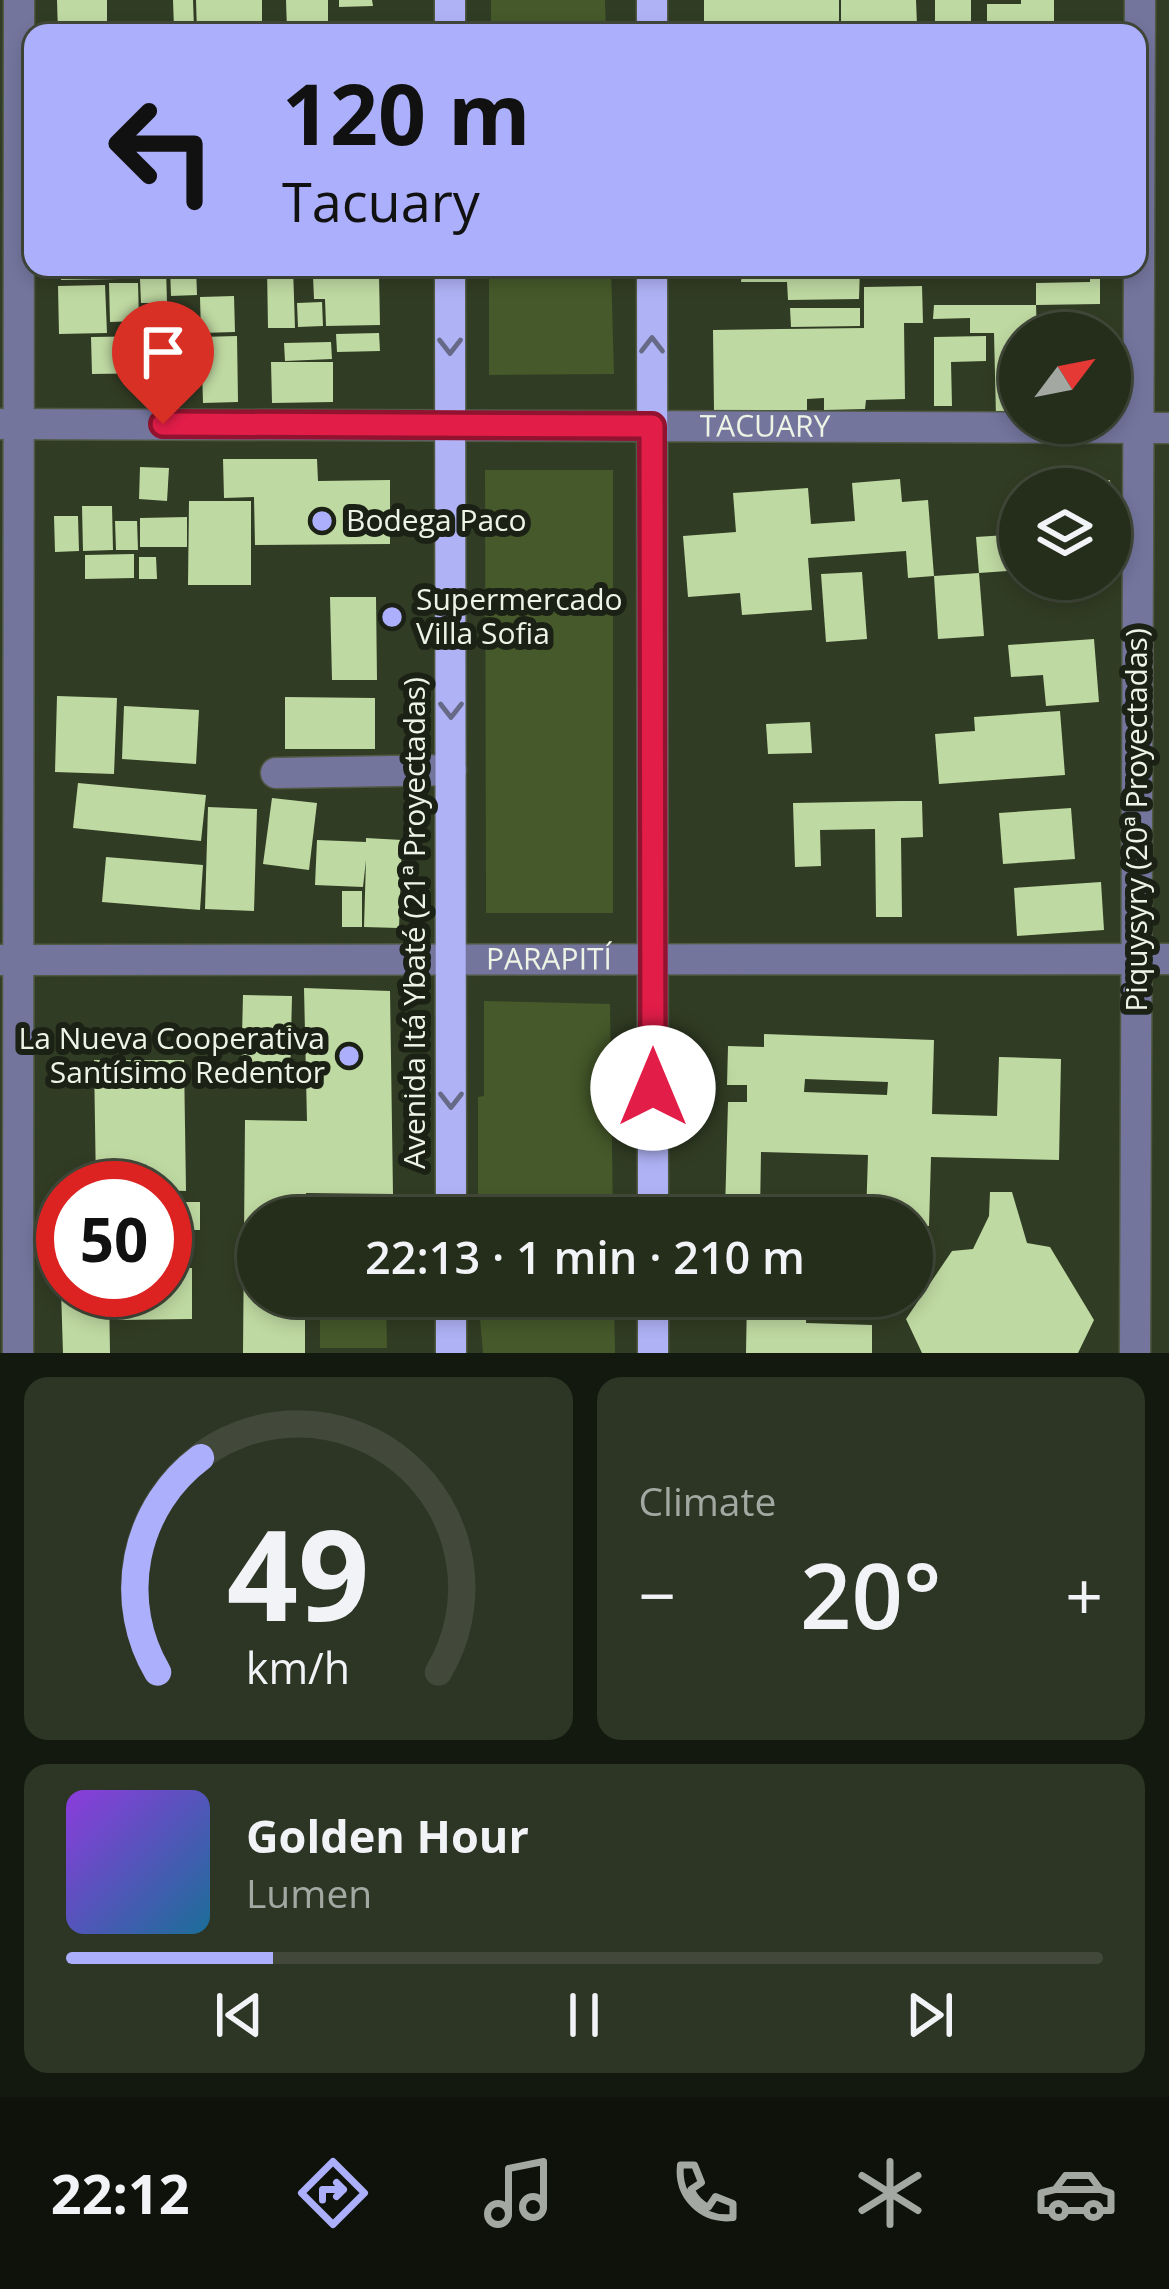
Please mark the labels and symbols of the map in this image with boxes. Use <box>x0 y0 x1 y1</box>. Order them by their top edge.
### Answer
pin <box>112 301 214 424</box>
north arrow <box>999 312 1131 444</box>
one-way arrow <box>639 335 665 353</box>
one-way arrow <box>437 338 463 356</box>
street label: TACUARY <box>700 404 831 446</box>
place label: Bodega Paco <box>346 499 527 540</box>
marker: Bodega Paco <box>309 508 335 534</box>
place label: Supermercado Villa Sofia <box>416 578 623 653</box>
marker: Supermercado Villa Sofia <box>379 604 405 630</box>
street label: Piquysyry (20ª Proyectadas) <box>1115 628 1156 1012</box>
street label: Avenida Itá Ybaté (21ª Proyectadas) <box>393 677 434 1169</box>
one-way arrow <box>438 702 464 720</box>
street label: PARAPITÍ <box>486 937 613 979</box>
place label: La Nueva Cooperativa Santísimo Redentor <box>19 1017 325 1092</box>
position arrow <box>590 1025 716 1151</box>
marker: La Nueva Cooperativa Santísimo Redentor <box>336 1043 362 1069</box>
one-way arrow <box>438 1092 464 1110</box>
speed limit sign: 50 <box>36 1161 192 1317</box>

